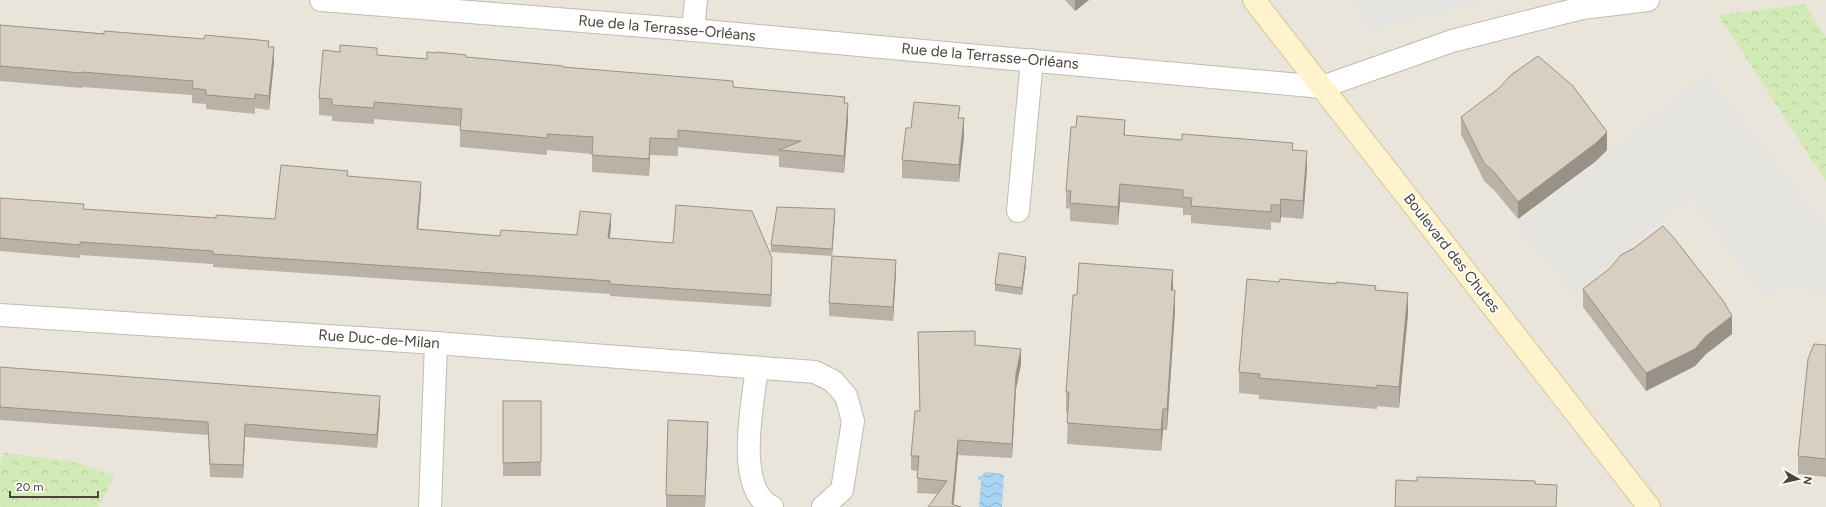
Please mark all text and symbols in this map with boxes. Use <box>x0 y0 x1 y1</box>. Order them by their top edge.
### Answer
street label: Rue de la Terrasse-Orléans <box>578 11 756 45</box>
street label: Rue de la Terrasse-Orléans <box>901 39 1079 73</box>
street label: Boulevard des Chutes <box>1400 190 1504 316</box>
street label: Rue Duc-de-Milan <box>318 326 440 352</box>
north arrow <box>1778 459 1818 499</box>
scale bar <box>10 473 98 499</box>
text: N <box>1800 475 1814 485</box>
text: 20 m <box>16 480 44 494</box>

